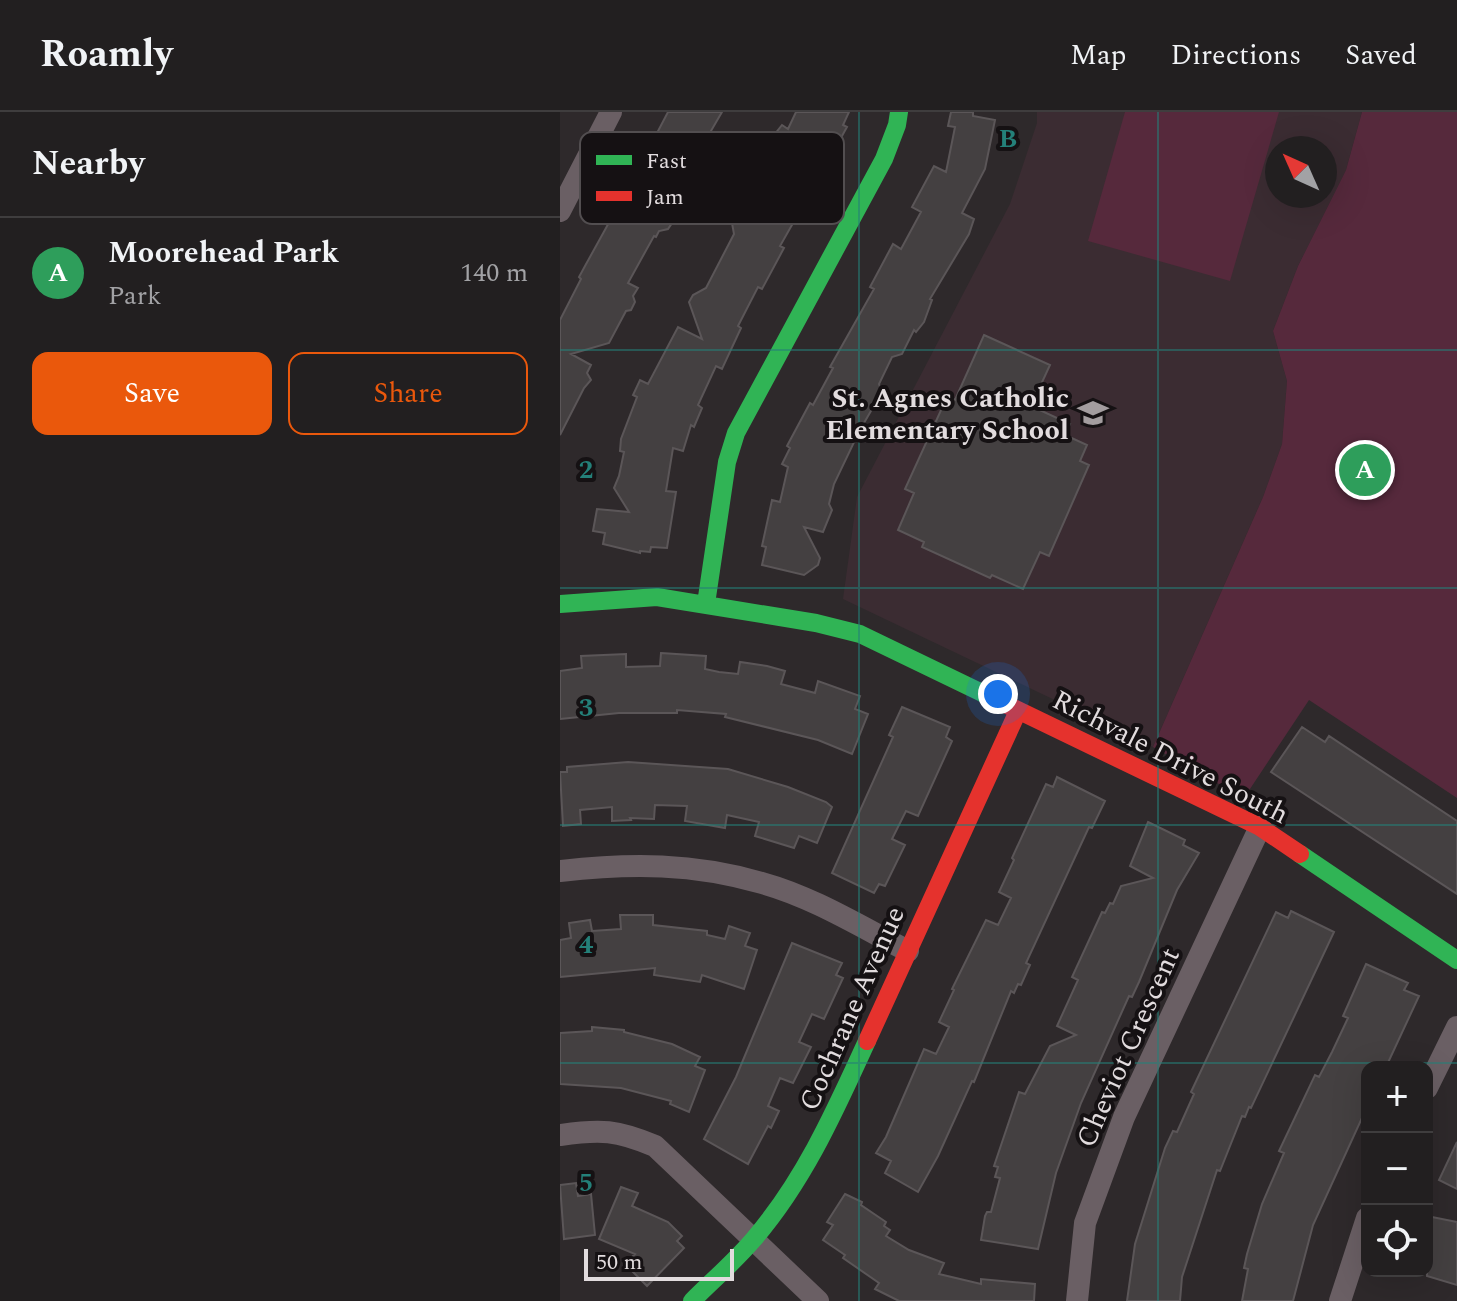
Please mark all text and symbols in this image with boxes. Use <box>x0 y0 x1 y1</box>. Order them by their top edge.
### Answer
text: Roamly <box>40 26 173 84</box>
text: Map <box>1070 34 1127 77</box>
text: Directions <box>1171 34 1301 77</box>
text: Saved <box>1345 34 1417 77</box>
text: B <box>999 119 1017 159</box>
legend <box>580 132 844 224</box>
north arrow <box>1265 136 1337 208</box>
text: Nearby <box>32 138 145 190</box>
text: Fast <box>646 145 687 178</box>
text: Jam <box>646 181 684 214</box>
text: Moorehead Park <box>108 230 339 276</box>
text: A <box>48 253 68 293</box>
text: 140 m <box>460 253 528 293</box>
text: Park <box>108 276 162 316</box>
button: Save <box>32 352 272 435</box>
button: Share <box>288 352 528 435</box>
place label: St. Agnes Catholic Elementary School <box>825 377 1069 452</box>
school or university icon: St. Agnes Catholic Elementary School <box>1076 396 1110 430</box>
pin: A <box>1339 440 1391 500</box>
text: 2 <box>579 450 593 490</box>
your location <box>978 674 1018 714</box>
street label: Richvale Drive South <box>1044 679 1296 836</box>
text: 3 <box>579 688 593 728</box>
street label: Cochrane Avenue <box>788 900 917 1118</box>
text: 4 <box>579 925 594 965</box>
street label: Cheviot Crescent <box>1065 941 1192 1154</box>
map controls <box>1361 1061 1433 1277</box>
button: + <box>1361 1061 1433 1133</box>
button: − <box>1361 1133 1433 1205</box>
text: 5 <box>579 1163 593 1203</box>
button: locate <box>1361 1205 1433 1277</box>
scale bar <box>584 1245 734 1281</box>
text: 50 m <box>596 1246 642 1279</box>

